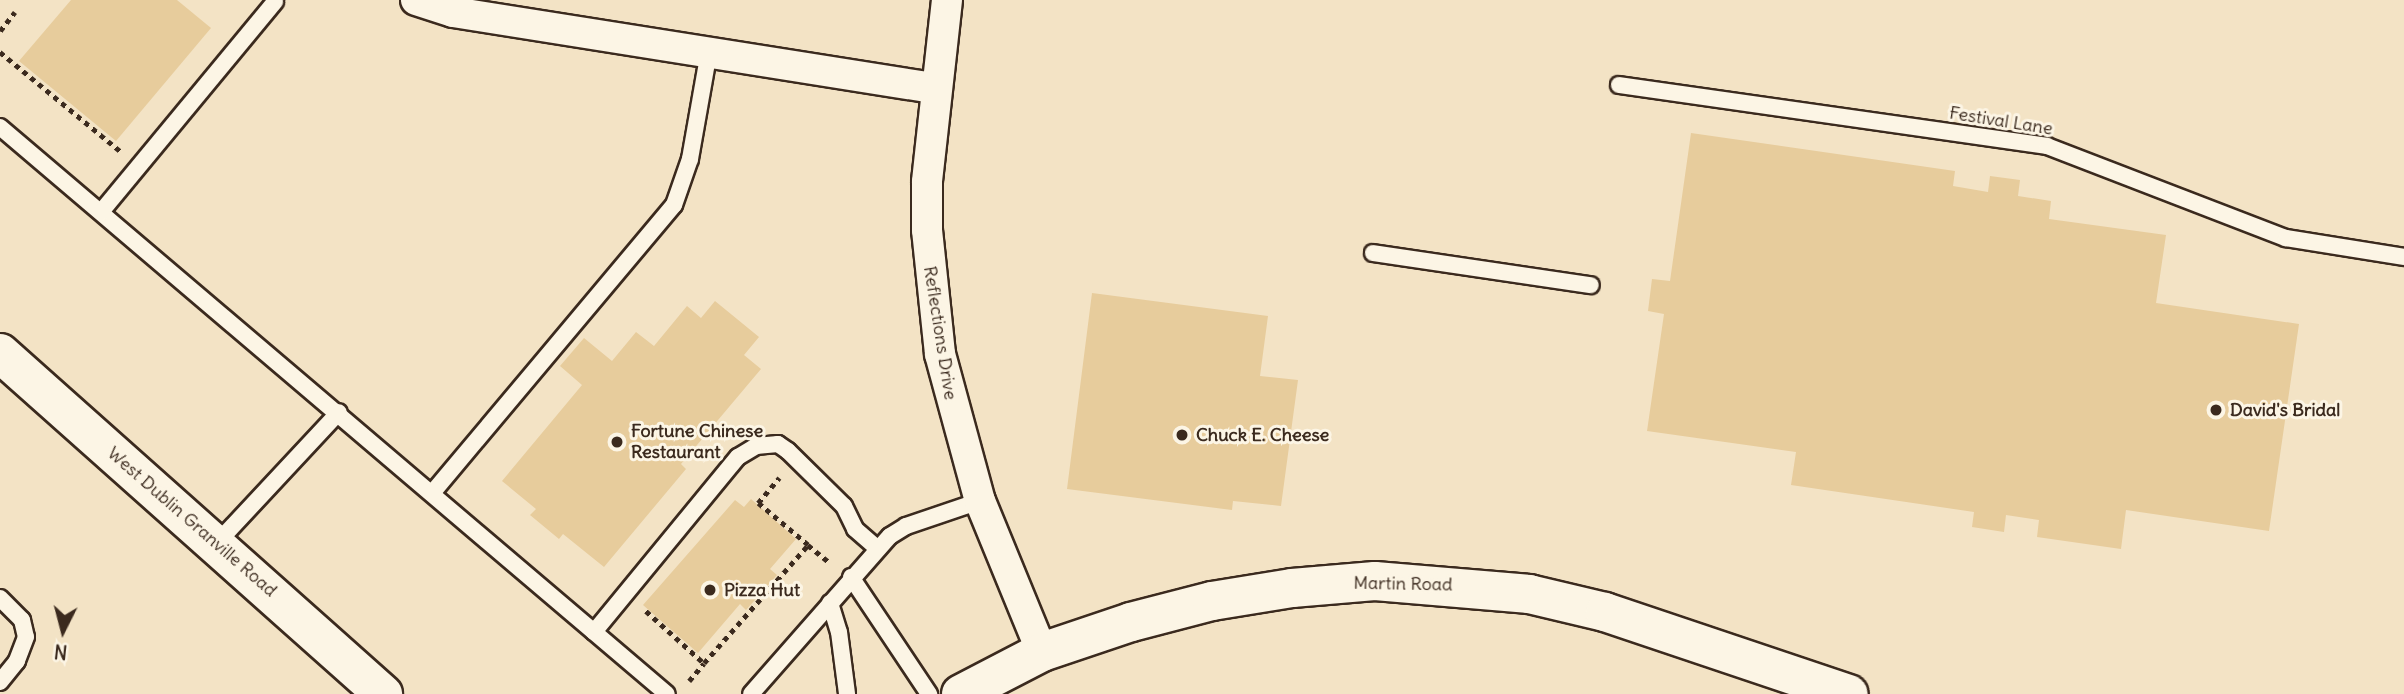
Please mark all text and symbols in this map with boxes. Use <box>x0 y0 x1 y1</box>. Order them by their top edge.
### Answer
street label: Festival Lane <box>1948 102 2054 140</box>
street label: Reflections Drive <box>919 265 961 401</box>
place label: David's Bridal <box>2230 399 2340 421</box>
marker: David's Bridal <box>2208 402 2224 418</box>
place label: Fortune Chinese Restaurant <box>631 421 763 464</box>
place label: Chuck E. Cheese <box>1196 424 1329 446</box>
marker: Chuck E. Cheese <box>1174 427 1190 443</box>
marker: Fortune Chinese Restaurant <box>609 434 625 450</box>
street label: West Dublin Granville Road <box>103 442 281 602</box>
street label: Martin Road <box>1353 572 1453 596</box>
place label: Pizza Hut <box>724 579 800 601</box>
marker: Pizza Hut <box>702 582 718 598</box>
north arrow <box>28 596 98 666</box>
text: N <box>53 639 69 665</box>

